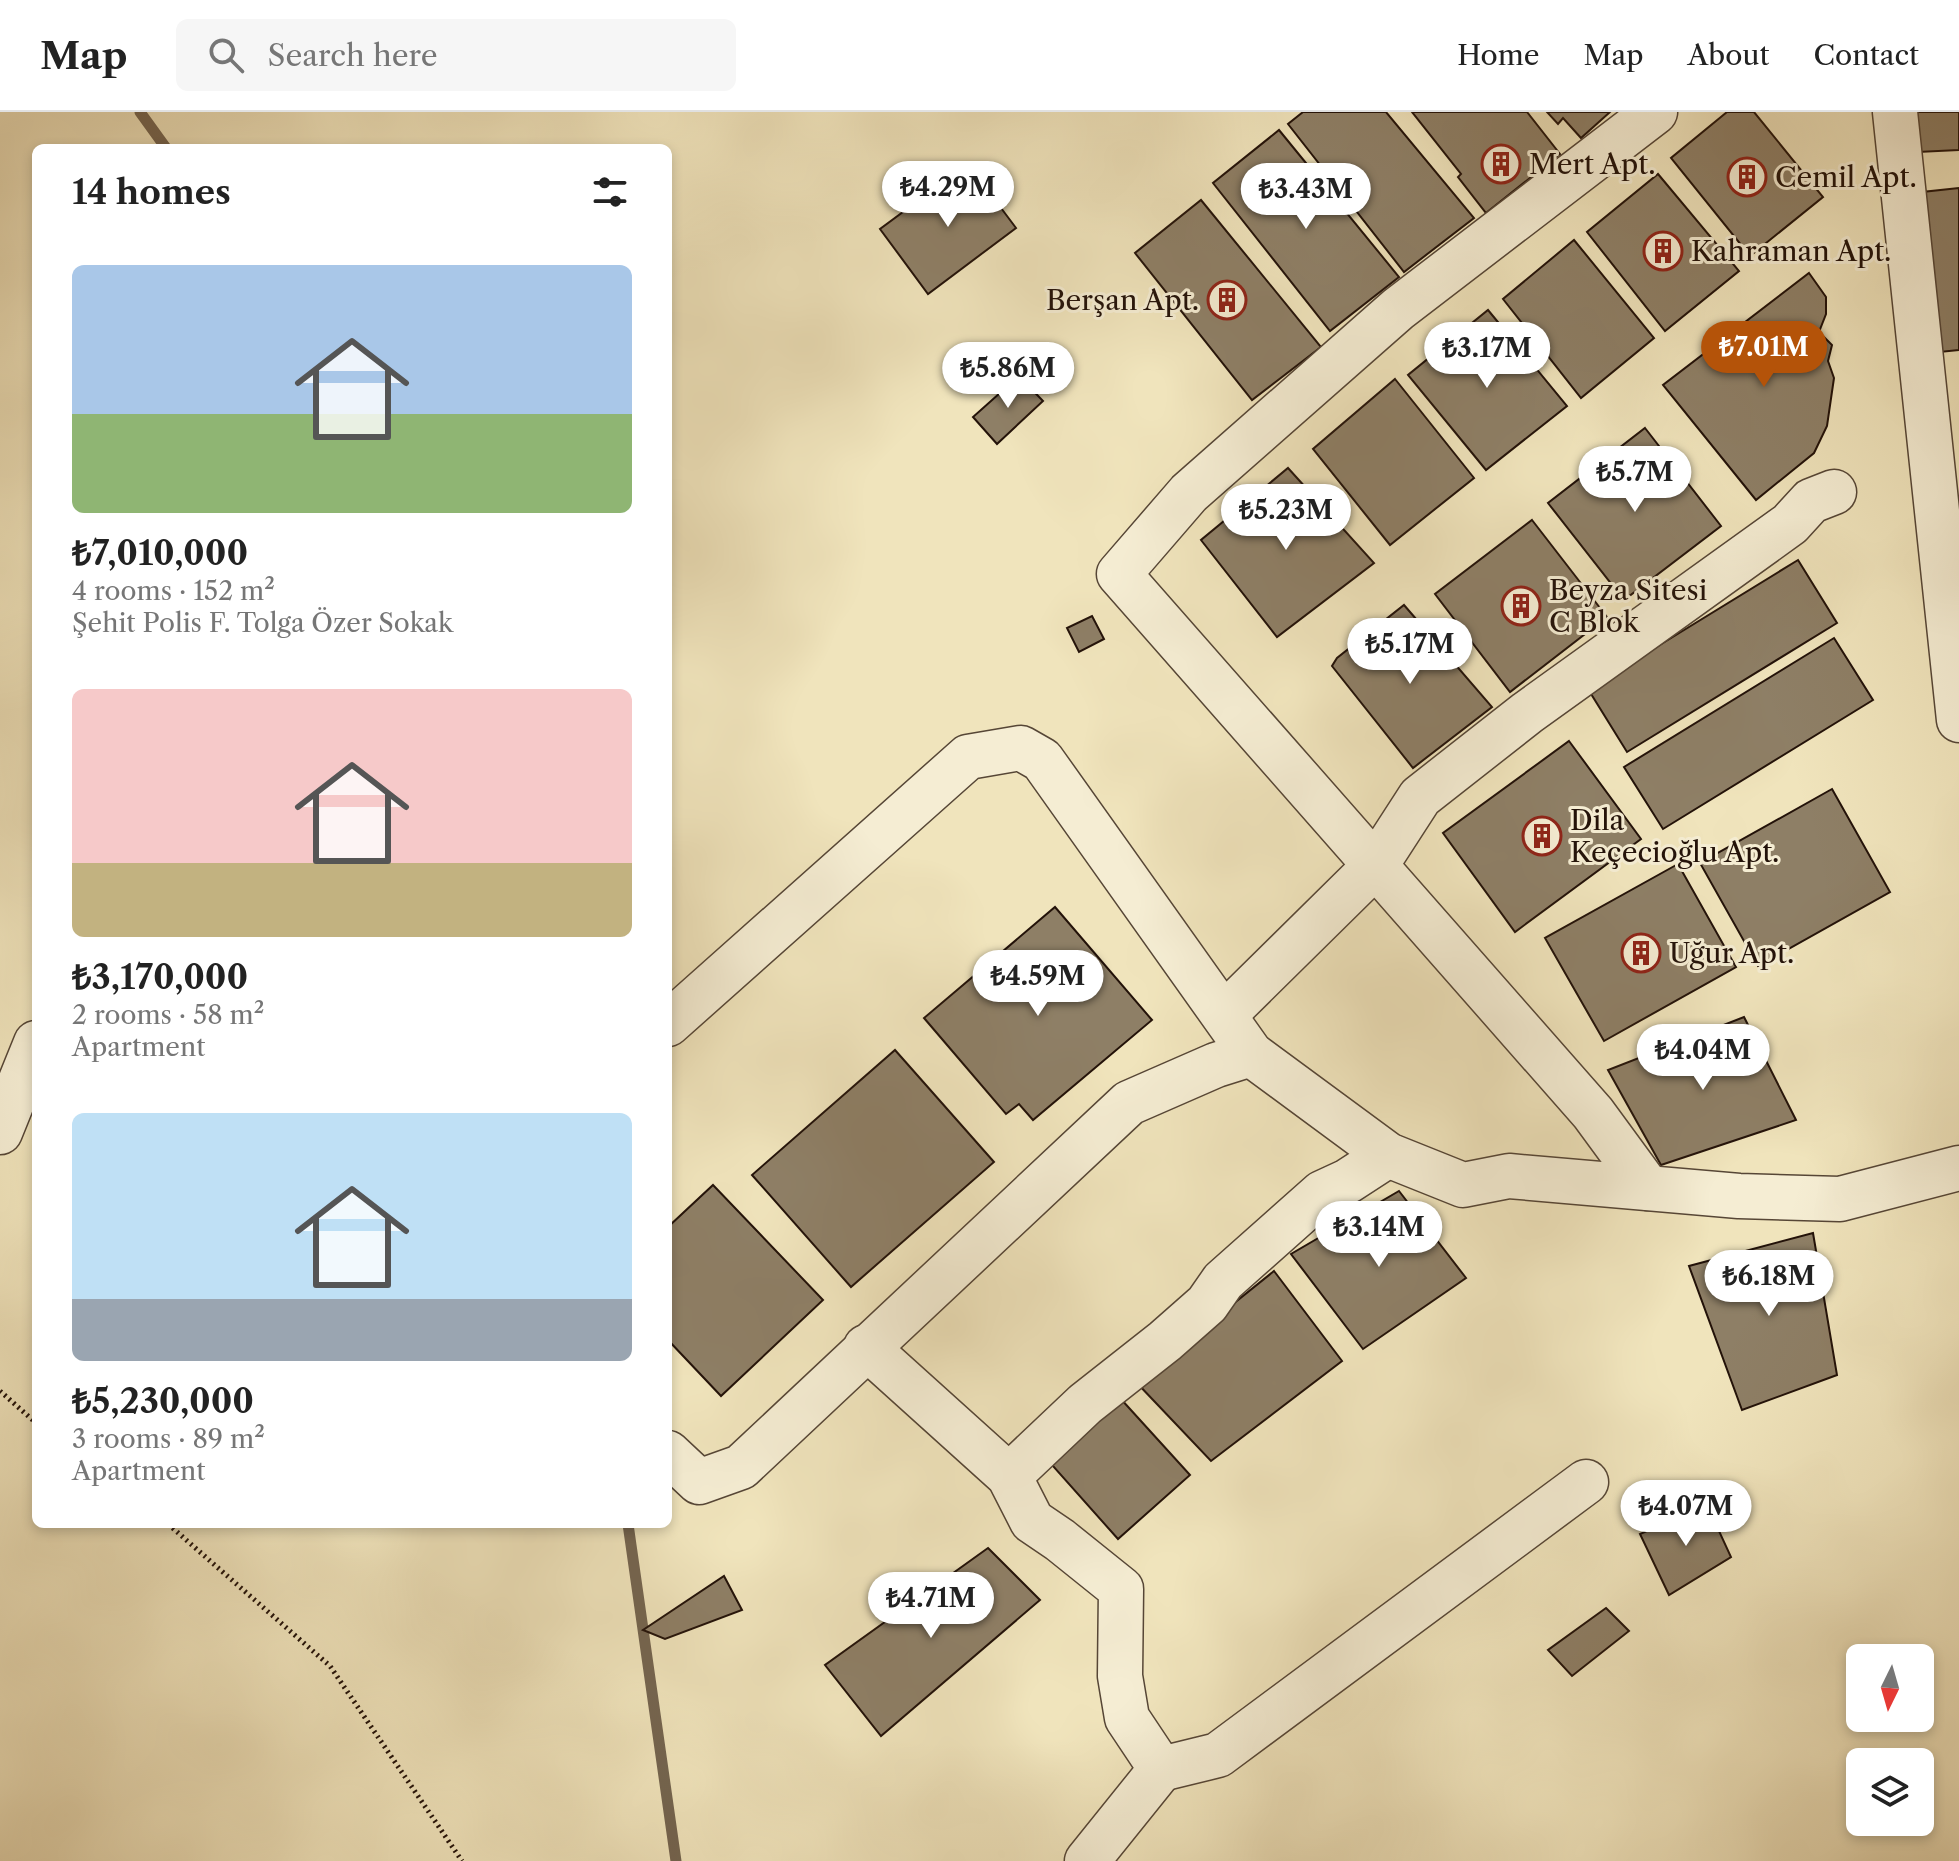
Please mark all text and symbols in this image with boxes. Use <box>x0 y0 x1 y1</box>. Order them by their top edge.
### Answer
search box <box>176 19 736 91</box>
text: Map <box>40 32 128 79</box>
icon: search <box>204 33 248 77</box>
text: Search here <box>268 37 438 74</box>
text: Home <box>1457 38 1539 72</box>
text: Map <box>1583 38 1643 72</box>
text: About <box>1687 38 1769 72</box>
text: Contact <box>1813 38 1919 72</box>
building icon: Mert Apt. <box>1480 143 1522 185</box>
place label: Mert Apt. <box>1529 147 1656 181</box>
building icon: Cemil Apt. <box>1726 156 1768 198</box>
place label: Cemil Apt. <box>1775 160 1917 194</box>
pin: ₺4.29M <box>883 161 1013 229</box>
pin: ₺3.43M <box>1241 163 1371 231</box>
icon: filters <box>588 170 632 214</box>
text: 14 homes <box>72 171 231 213</box>
text: ₺4.29M <box>900 171 996 203</box>
text: ₺3.43M <box>1259 173 1353 205</box>
building icon: Kahraman Apt. <box>1642 230 1684 272</box>
place label: Kahraman Apt. <box>1691 234 1891 268</box>
building icon: Berşan Apt. <box>1206 279 1248 321</box>
place label: Berşan Apt. <box>1046 283 1199 317</box>
icon: home <box>280 317 424 461</box>
pin: ₺7.01M <box>1699 321 1829 389</box>
pin: ₺3.17M <box>1422 322 1552 390</box>
text: ₺7.01M <box>1719 331 1809 363</box>
text: ₺3.17M <box>1442 332 1532 364</box>
pin: ₺5.86M <box>943 342 1073 410</box>
text: ₺5.86M <box>960 352 1056 384</box>
pin: ₺5.7M <box>1579 446 1691 514</box>
text: ₺5.7M <box>1596 456 1674 488</box>
pin: ₺5.23M <box>1221 484 1351 552</box>
text: ₺5.23M <box>1239 494 1333 526</box>
text: ₺7,010,000 <box>72 532 248 574</box>
place label: Beyza Sitesi C Blok <box>1549 573 1707 639</box>
text: 4 rooms · 152 m² <box>72 575 275 607</box>
building icon: Beyza Sitesi C Blok <box>1500 585 1542 627</box>
text: Şehit Polis F. Tolga Özer Sokak <box>72 607 453 639</box>
pin: ₺5.17M <box>1345 618 1475 686</box>
text: ₺5.17M <box>1365 628 1455 660</box>
icon: home <box>280 741 424 885</box>
place label: Dila Keçecioğlu Apt. <box>1570 803 1779 869</box>
building icon: Dila Keçecioğlu Apt. <box>1521 815 1563 857</box>
building icon: Uğur Apt. <box>1620 932 1662 974</box>
place label: Uğur Apt. <box>1669 936 1794 970</box>
pin: ₺4.59M <box>973 950 1103 1018</box>
text: ₺3,170,000 <box>72 956 248 998</box>
text: ₺4.59M <box>991 960 1085 992</box>
text: 2 rooms · 58 m² <box>72 999 264 1031</box>
pin: ₺4.04M <box>1638 1024 1768 1092</box>
text: Apartment <box>72 1031 205 1063</box>
text: ₺4.04M <box>1655 1034 1751 1066</box>
icon: home <box>280 1165 424 1309</box>
pin: ₺3.14M <box>1314 1201 1444 1269</box>
text: ₺3.14M <box>1333 1211 1425 1243</box>
pin: ₺6.18M <box>1704 1250 1834 1318</box>
text: ₺6.18M <box>1723 1260 1815 1292</box>
text: ₺5,230,000 <box>72 1380 254 1422</box>
text: 3 rooms · 89 m² <box>72 1423 265 1455</box>
text: Apartment <box>72 1455 205 1487</box>
pin: ₺4.07M <box>1621 1480 1751 1548</box>
text: ₺4.07M <box>1639 1490 1733 1522</box>
pin: ₺4.71M <box>866 1572 996 1640</box>
text: ₺4.71M <box>886 1582 976 1614</box>
north arrow <box>1846 1644 1934 1732</box>
map controls <box>1846 1644 1934 1836</box>
button: layers <box>1846 1748 1934 1836</box>

